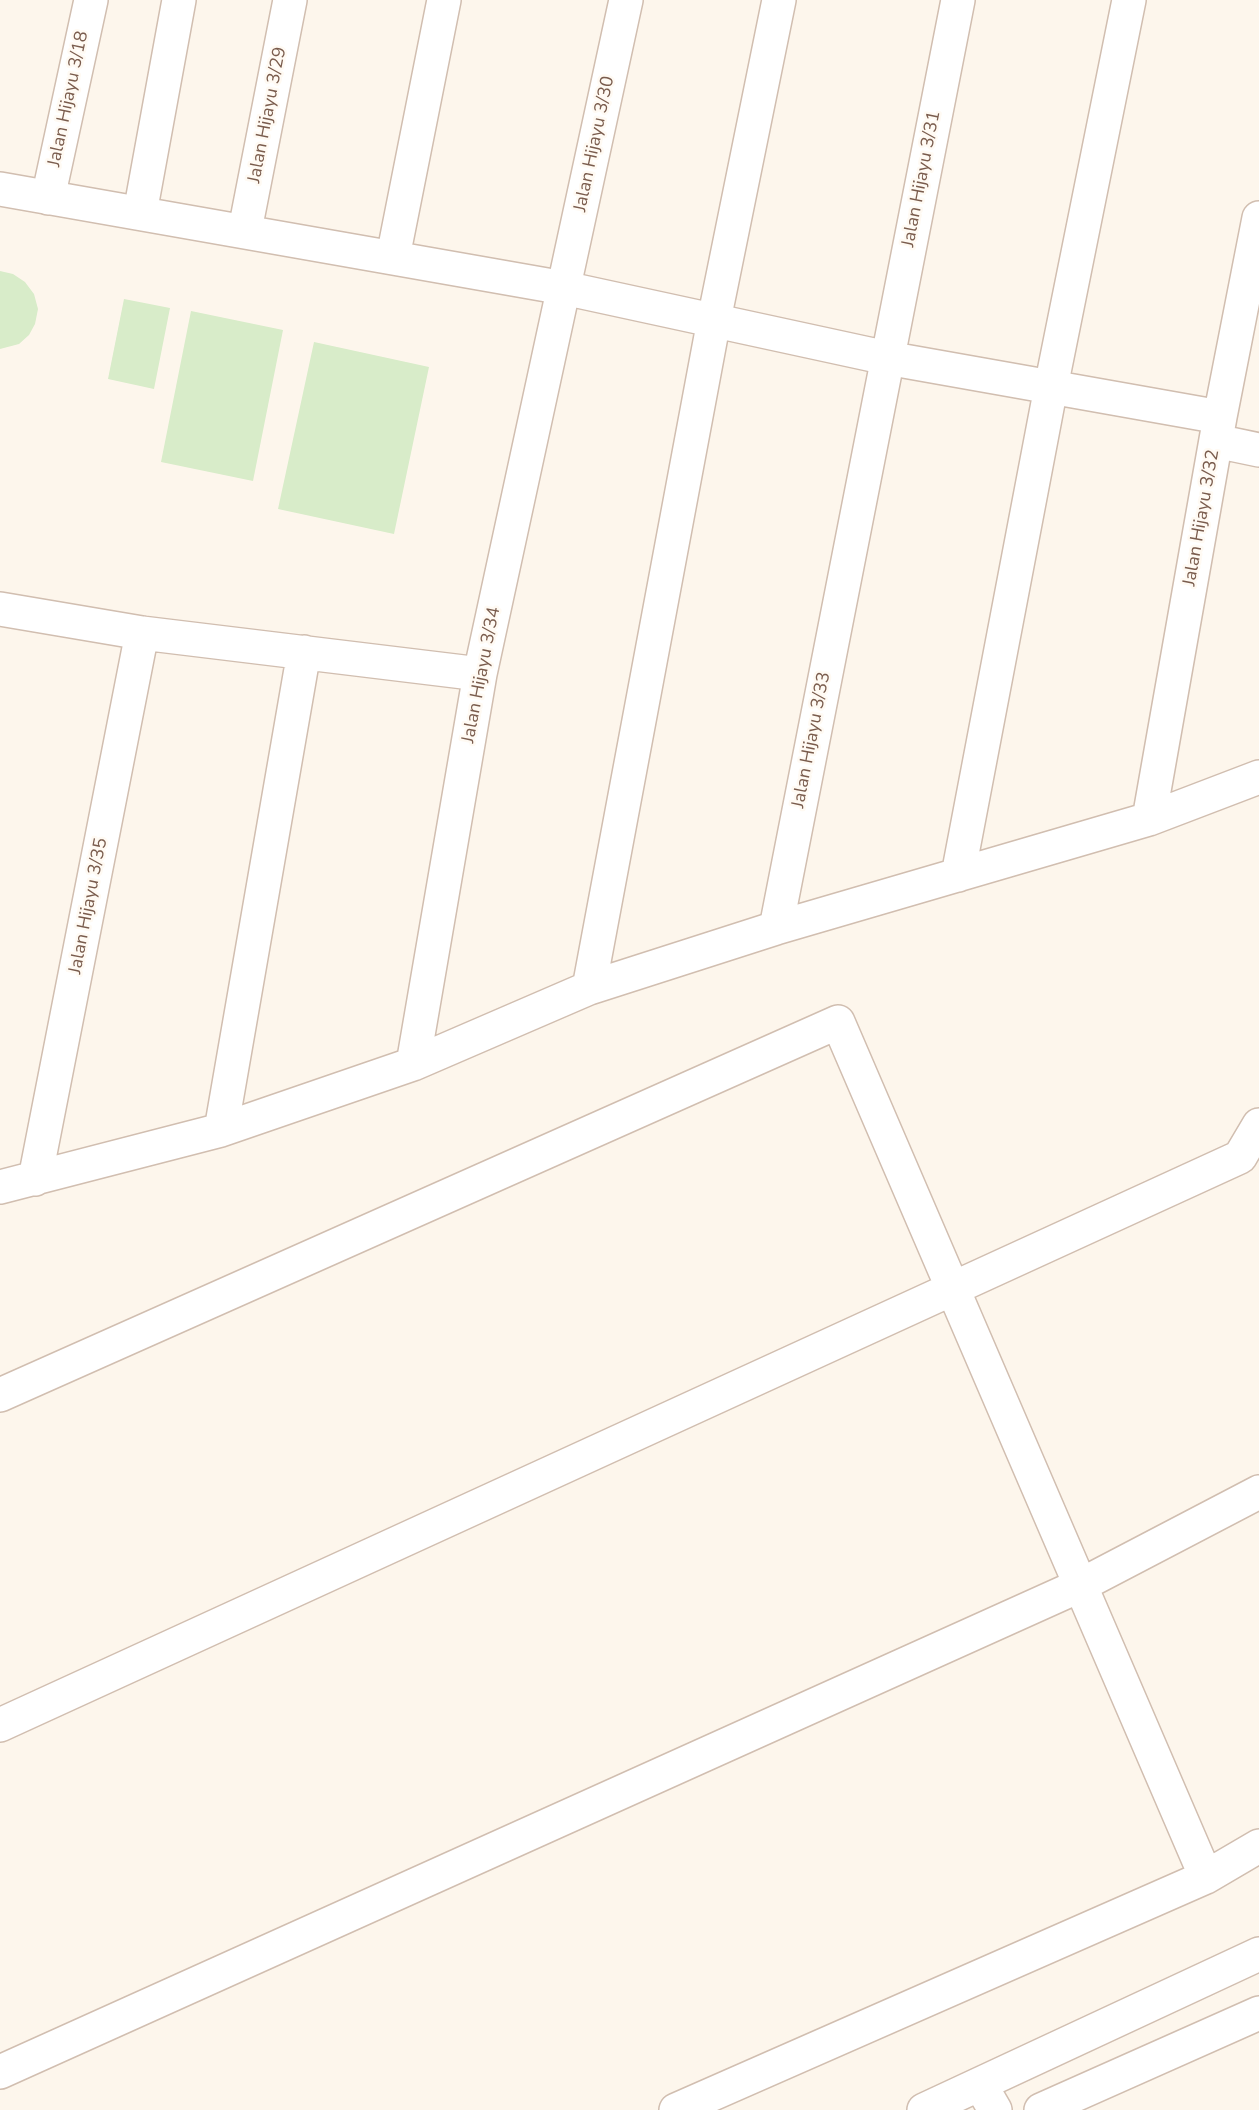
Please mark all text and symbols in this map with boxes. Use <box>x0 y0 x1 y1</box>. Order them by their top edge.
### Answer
street label: Jalan Hijayu 3/18 <box>44 29 94 169</box>
street label: Jalan Hijayu 3/29 <box>244 45 292 185</box>
street label: Jalan Hijayu 3/30 <box>570 74 620 214</box>
street label: Jalan Hijayu 3/31 <box>898 109 946 249</box>
street label: Jalan Hijayu 3/32 <box>1179 448 1225 588</box>
street label: Jalan Hijayu 3/34 <box>458 605 506 745</box>
street label: Jalan Hijayu 3/33 <box>788 670 836 810</box>
street label: Jalan Hijayu 3/35 <box>65 836 113 976</box>

